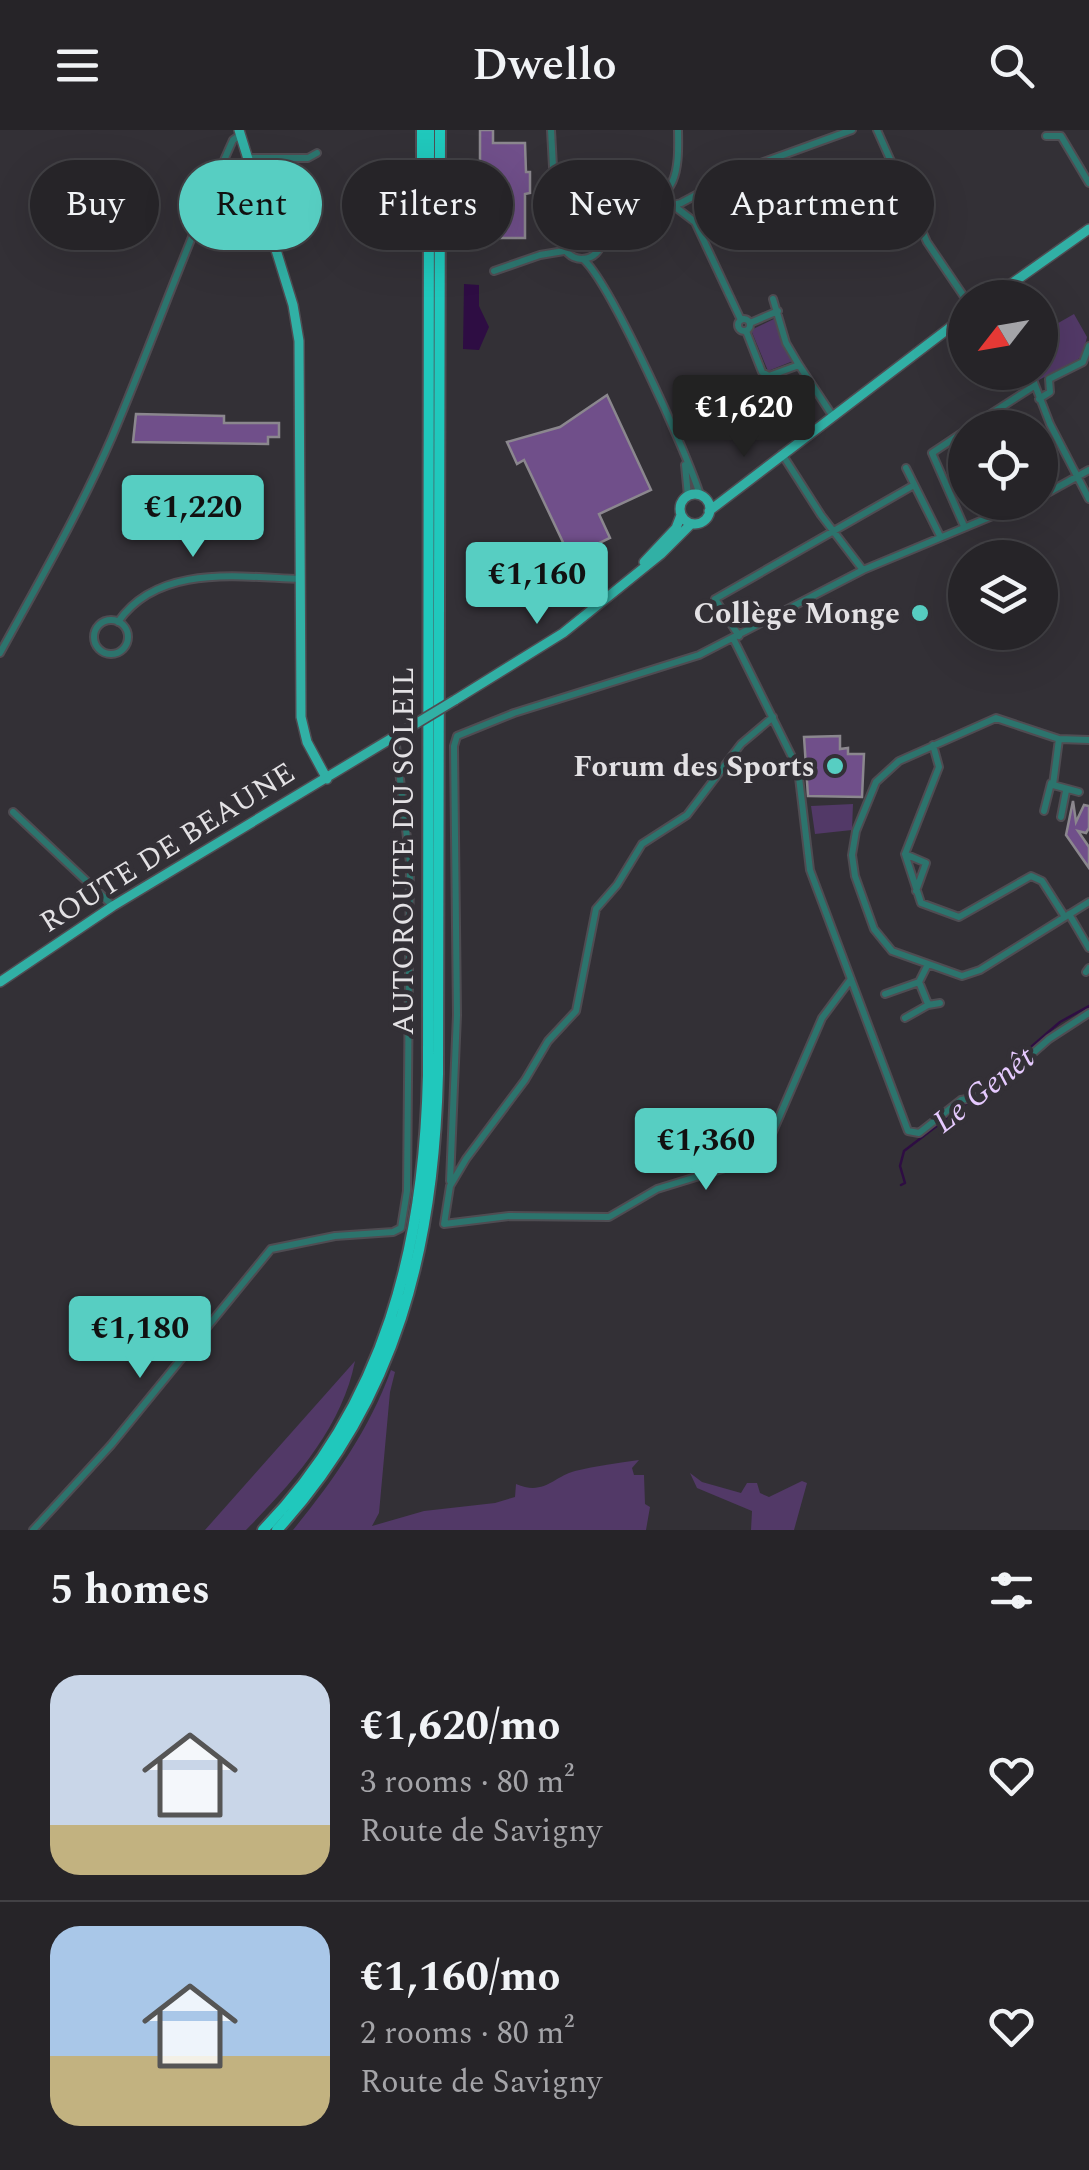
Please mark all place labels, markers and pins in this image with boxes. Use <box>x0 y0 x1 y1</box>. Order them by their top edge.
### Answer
pin: €1,620 <box>663 375 825 460</box>
pin: €1,220 <box>112 475 274 560</box>
pin: €1,160 <box>456 542 618 627</box>
place label: Collège Monge <box>694 591 900 637</box>
marker: Collège Monge <box>909 602 931 624</box>
place label: Forum des Sports <box>573 744 815 790</box>
marker: Forum des Sports <box>824 755 846 777</box>
pin: €1,360 <box>625 1108 787 1193</box>
pin: €1,180 <box>59 1296 221 1381</box>

